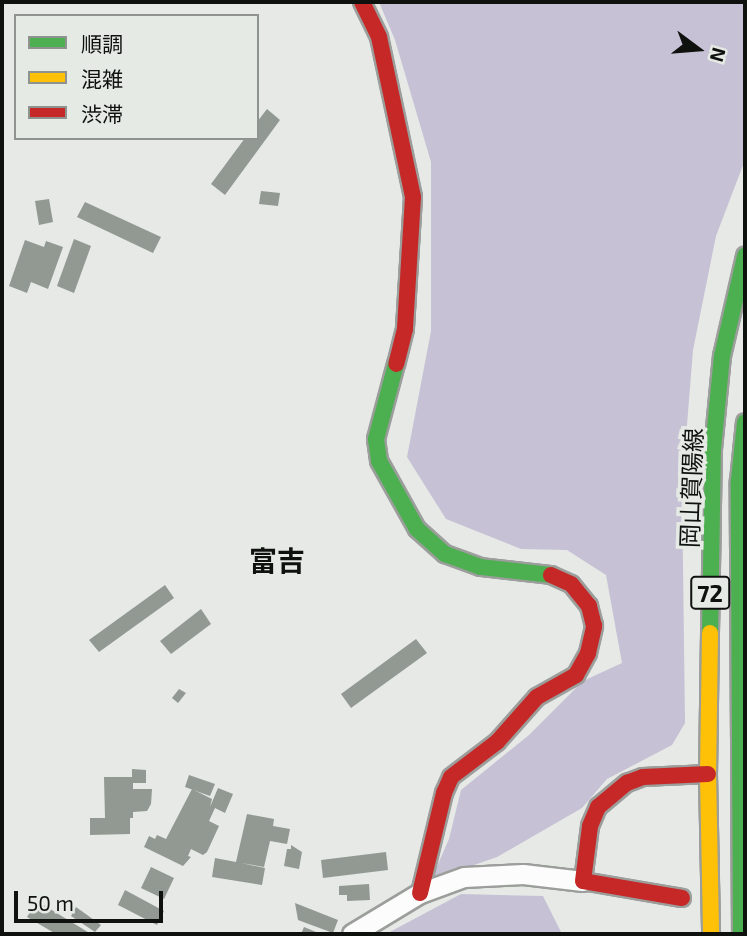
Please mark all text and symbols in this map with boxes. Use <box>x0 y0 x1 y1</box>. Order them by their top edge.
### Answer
legend <box>14 14 259 140</box>
north arrow <box>663 14 733 84</box>
text: 順調 <box>81 31 123 56</box>
text: N <box>706 45 732 65</box>
text: 混雑 <box>81 66 123 91</box>
text: 渋滞 <box>81 101 123 126</box>
street label: 岡山賀陽線 <box>675 428 707 548</box>
district label: 富吉 <box>249 543 305 577</box>
road number: 72 <box>689 573 731 612</box>
scale bar <box>18 876 166 920</box>
text: 50 m <box>27 890 74 915</box>

